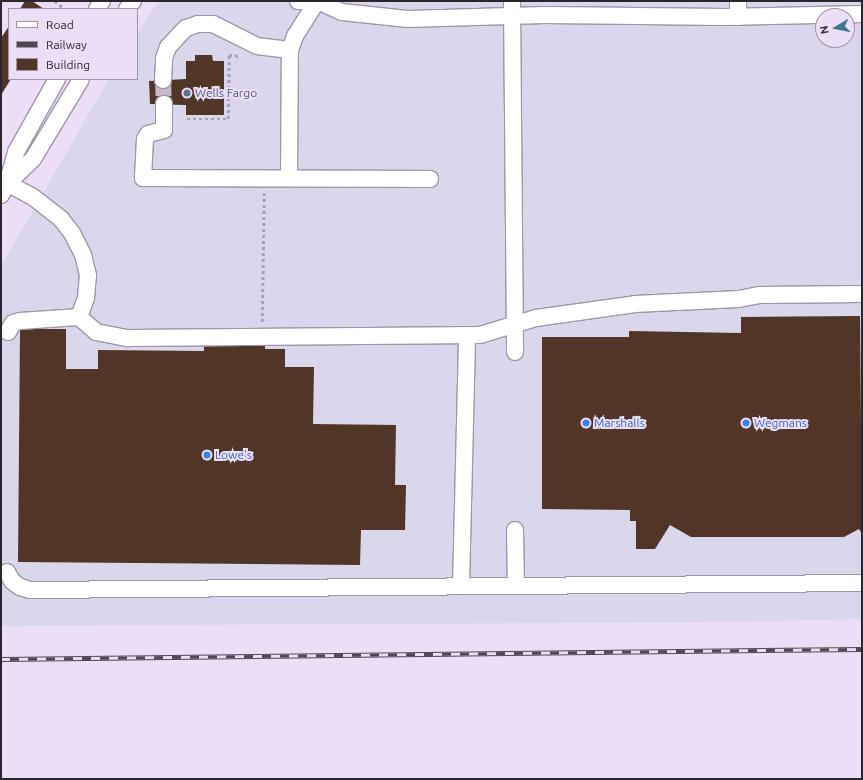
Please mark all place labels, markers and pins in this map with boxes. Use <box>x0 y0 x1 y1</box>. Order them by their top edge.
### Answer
place label: Wells Fargo <box>195 86 257 100</box>
marker: Wells Fargo <box>182 88 192 98</box>
place label: Marshalls <box>594 416 645 430</box>
place label: Wegmans <box>754 416 807 430</box>
marker: Marshalls <box>581 418 591 428</box>
marker: Wegmans <box>741 418 751 428</box>
place label: Lowe's <box>215 448 252 462</box>
marker: Lowe's <box>202 450 212 460</box>

